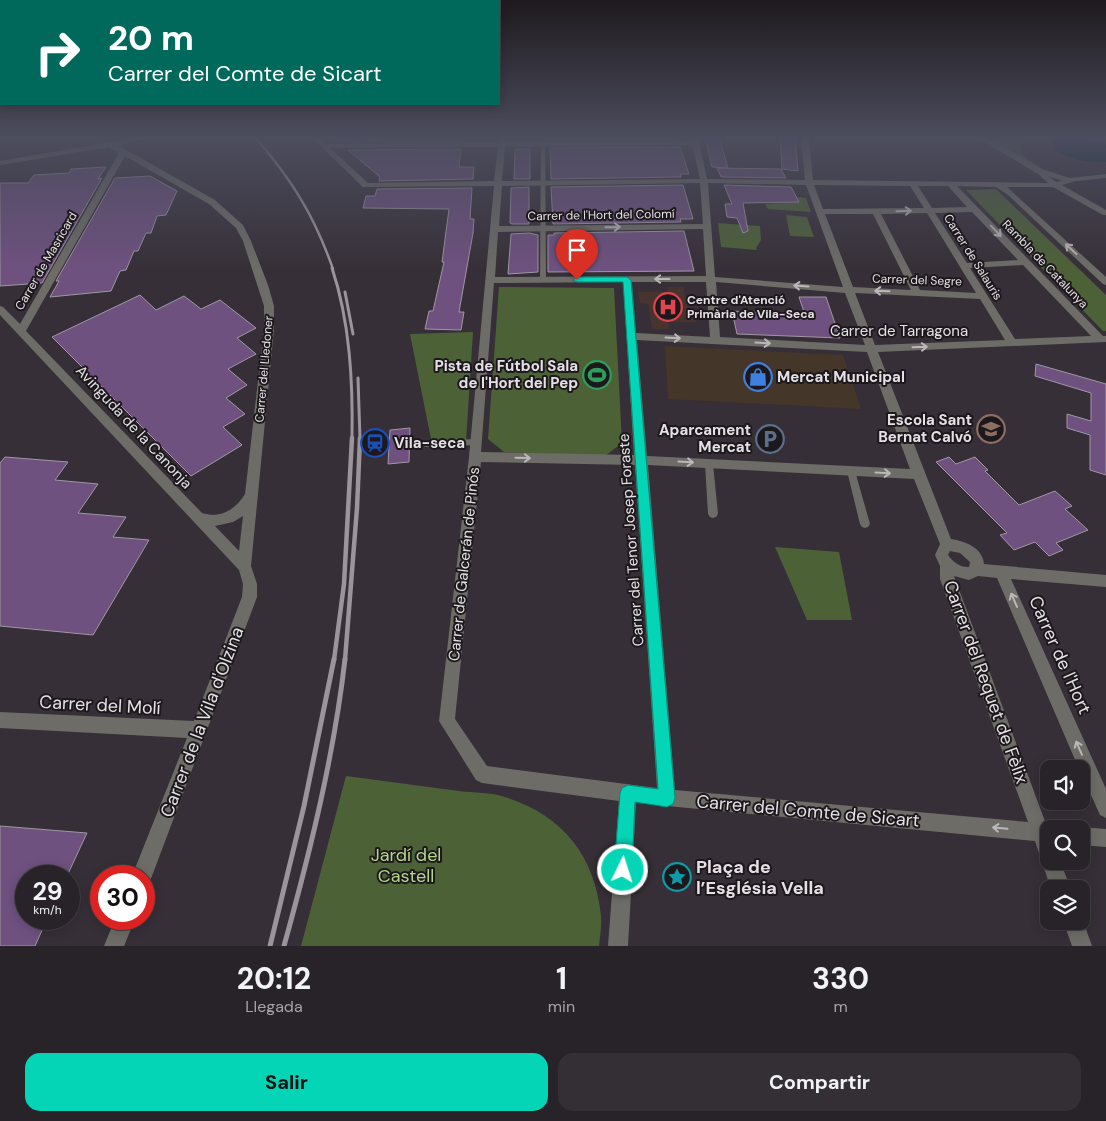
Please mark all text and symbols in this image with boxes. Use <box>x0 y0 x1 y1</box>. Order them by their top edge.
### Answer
text: 20 m <box>108 15 194 61</box>
icon: right <box>25 20 90 85</box>
text: Carrer del Comte de Sicart <box>108 59 382 88</box>
street label: Carrer de l'Hort del Colomí <box>527 206 675 224</box>
one-way arrow <box>896 206 912 216</box>
street label: Carrer de Masricard <box>11 209 81 313</box>
street label: Carrer de Salauris <box>940 211 1006 303</box>
street label: Rambla de Catalunya <box>999 216 1091 312</box>
one-way arrow <box>604 222 621 232</box>
one-way arrow <box>990 225 1002 237</box>
pin <box>556 229 598 280</box>
icon: arrive <box>563 236 591 264</box>
one-way arrow <box>1064 243 1077 255</box>
street label: Carrer del Segre <box>872 270 962 290</box>
one-way arrow <box>654 274 670 284</box>
one-way arrow <box>793 281 809 291</box>
one-way arrow <box>874 287 890 296</box>
hospital icon: Centre d'Atenció Primària de Vila-Seca <box>653 292 683 322</box>
place label: Centre d'Atenció Primària de Vila-Seca <box>687 292 815 322</box>
street label: Carrer del Lledoner <box>251 314 277 423</box>
street label: Carrer de Tarragona <box>830 321 968 341</box>
one-way arrow <box>665 334 681 343</box>
one-way arrow <box>755 339 771 348</box>
one-way arrow <box>912 342 928 352</box>
place label: Pista de Fútbol Sala de l'Hort del Pep <box>435 356 578 393</box>
sports icon: Pista de Fútbol Sala de l'Hort del Pep <box>582 360 612 390</box>
street label: Avinguda de la Canonja <box>71 361 197 493</box>
shop icon: Mercat Municipal <box>743 362 773 392</box>
place label: Mercat Municipal <box>777 367 905 387</box>
place label: Escola Sant Bernat Calvó <box>878 410 972 447</box>
school or university icon: Escola Sant Bernat Calvó <box>976 414 1006 444</box>
place label: Aparcament Mercat <box>659 420 751 457</box>
parking icon: Aparcament Mercat <box>755 424 785 454</box>
station icon: Vila-seca <box>360 428 390 458</box>
place label: Vila-seca <box>394 433 465 453</box>
street label: Carrer del Tenor Josep Foraste <box>614 433 648 647</box>
one-way arrow <box>515 453 531 463</box>
one-way arrow <box>678 458 694 467</box>
street label: Carrer de Galcerán de Pinós <box>444 466 484 662</box>
one-way arrow <box>875 468 891 477</box>
street label: Carrer del Requet de Fèlix <box>938 577 1034 787</box>
street label: Carrer de l'Hort <box>1023 592 1097 718</box>
one-way arrow <box>1008 593 1018 608</box>
street label: Carrer de la Vila d'Olzina <box>155 623 249 821</box>
street label: Carrer del Molí <box>39 690 161 720</box>
one-way arrow <box>1074 741 1084 756</box>
map controls <box>1040 760 1090 930</box>
button: sound <box>1040 760 1090 810</box>
street label: Carrer del Comte de Sicart <box>695 789 921 833</box>
button: search <box>1040 820 1090 870</box>
one-way arrow <box>992 824 1008 833</box>
park label: Jardí del Castell <box>371 843 441 888</box>
position arrow <box>596 843 648 895</box>
place label: Plaça de l’Església Vella <box>696 855 824 900</box>
place icon: Plaça de l’Església Vella <box>662 862 692 892</box>
speed limit sign: 30 <box>90 865 155 930</box>
text: 29 <box>32 875 63 908</box>
button: layers <box>1040 880 1090 930</box>
text: km/h <box>33 902 62 918</box>
text: 20:12 <box>237 959 311 998</box>
text: 1 <box>556 959 567 998</box>
text: 330 <box>812 959 869 998</box>
text: Llegada <box>245 996 303 1017</box>
text: min <box>548 996 575 1017</box>
text: m <box>833 996 848 1017</box>
button: Salir <box>25 1053 548 1111</box>
button: Compartir <box>558 1053 1081 1111</box>

